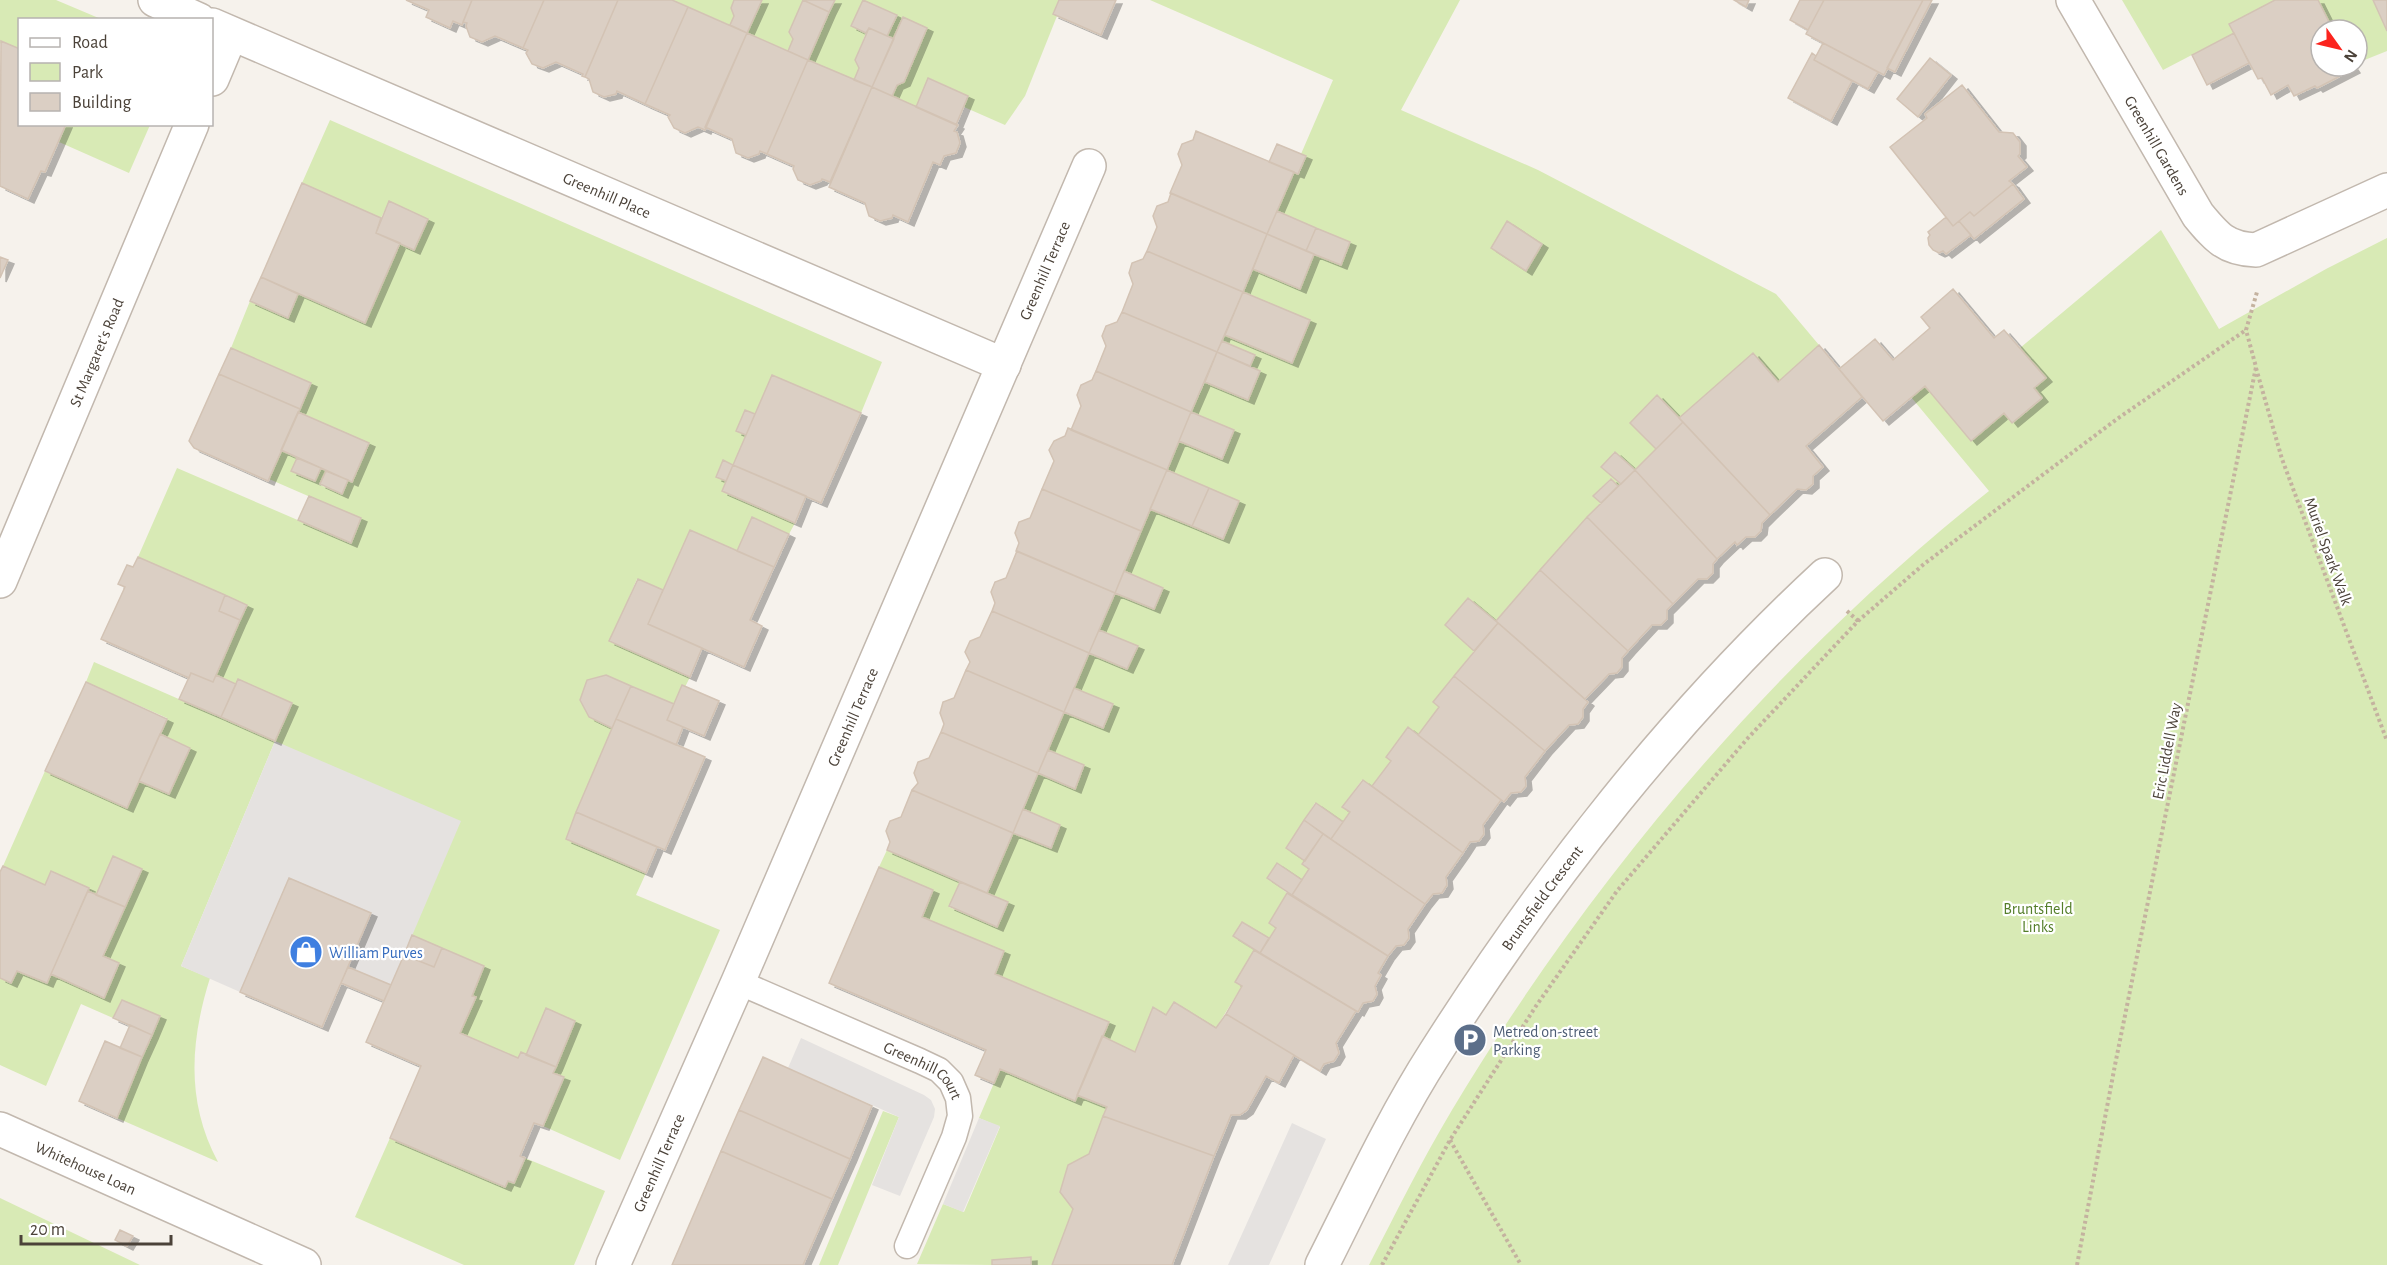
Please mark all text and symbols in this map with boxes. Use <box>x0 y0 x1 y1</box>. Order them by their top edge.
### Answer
legend <box>18 18 213 126</box>
north arrow <box>2309 18 2369 78</box>
text: Road <box>72 34 108 52</box>
text: N <box>2341 47 2360 65</box>
text: Park <box>72 64 104 82</box>
street label: Greenhill Gardens <box>2122 93 2192 198</box>
text: Building <box>72 94 132 112</box>
street label: Greenhill Place <box>561 170 653 221</box>
street label: Greenhill Terrace <box>1017 219 1073 322</box>
street label: St Margaret's Road <box>67 296 127 409</box>
street label: Muriel Spark Walk <box>2301 495 2355 608</box>
street label: Greenhill Terrace <box>825 666 881 769</box>
street label: Eric Liddell Way <box>2150 701 2185 801</box>
street label: Bruntsfield Crescent <box>1499 843 1586 953</box>
park label: Bruntsfield Links <box>2003 901 2073 935</box>
shop icon: William Purves <box>288 934 324 970</box>
place label: William Purves <box>329 945 423 961</box>
parking icon: Metred on-street Parking <box>1452 1022 1488 1058</box>
place label: Metred on-street Parking <box>1493 1024 1598 1058</box>
street label: Greenhill Court <box>881 1039 965 1102</box>
street label: Greenhill Terrace <box>631 1111 688 1214</box>
street label: Whitehouse Loan <box>33 1139 138 1198</box>
scale bar <box>21 1208 171 1246</box>
text: 20 m <box>30 1221 65 1239</box>

